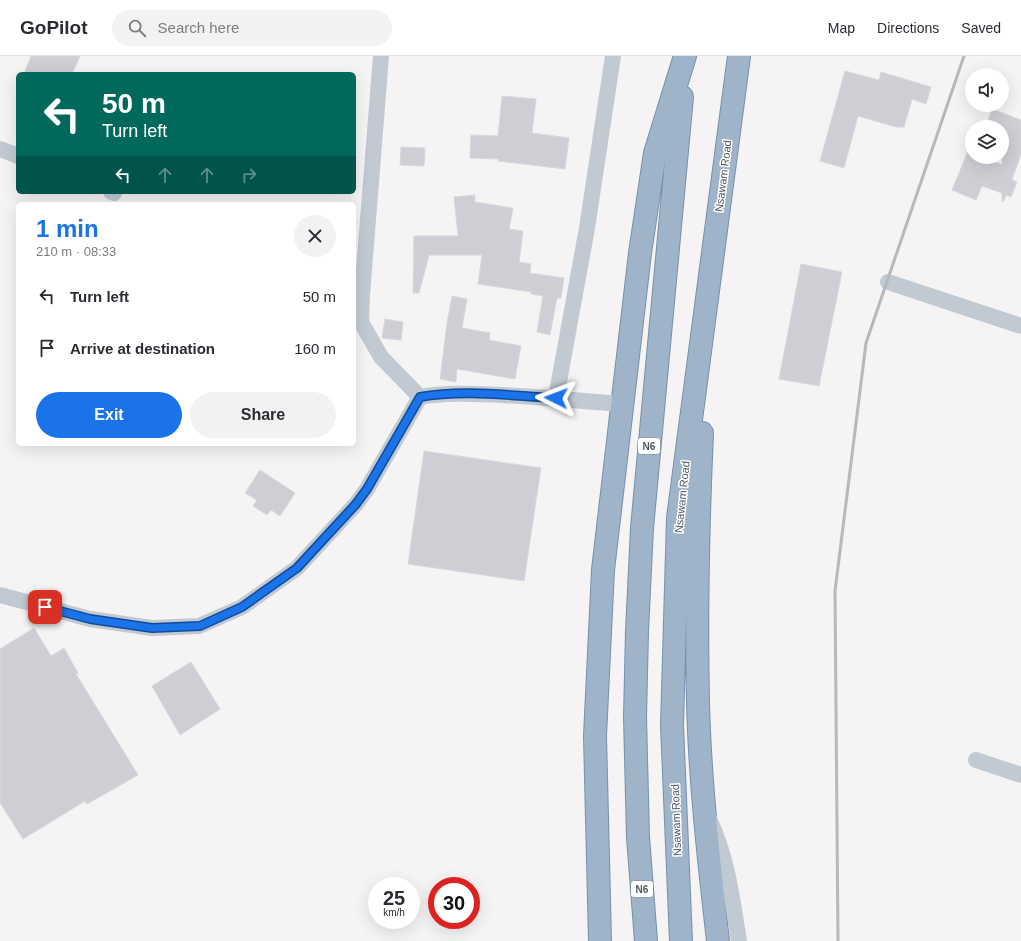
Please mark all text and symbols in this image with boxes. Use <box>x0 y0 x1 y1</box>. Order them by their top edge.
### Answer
search box <box>112 10 392 46</box>
text: GoPilot <box>20 17 88 38</box>
icon: search <box>126 17 148 39</box>
text: Search here <box>158 19 239 36</box>
text: Map <box>828 20 855 36</box>
text: Directions <box>877 20 939 36</box>
text: Saved <box>961 20 1001 36</box>
map controls <box>965 68 1009 164</box>
button: sound <box>965 68 1009 112</box>
icon: left <box>36 88 88 140</box>
text: 50 m <box>102 88 166 119</box>
button: layers <box>965 120 1009 164</box>
text: Turn left <box>102 121 167 141</box>
street label: Nsawam Road <box>713 139 733 213</box>
icon: left <box>112 164 134 186</box>
icon: ahead <box>154 164 176 186</box>
icon: ahead <box>196 164 218 186</box>
icon: right <box>238 164 260 186</box>
text: 1 min <box>36 215 99 242</box>
button: close <box>294 215 336 257</box>
text: 210 m · 08:33 <box>36 244 116 259</box>
icon: left <box>36 285 58 307</box>
text: Turn left <box>70 288 129 305</box>
text: 50 m <box>303 288 336 305</box>
icon: arrive <box>36 337 58 359</box>
text: Arrive at destination <box>70 340 215 357</box>
text: 160 m <box>294 340 336 357</box>
position arrow <box>535 377 577 419</box>
button: Exit <box>36 392 182 438</box>
button: Share <box>190 392 336 438</box>
road number: N6 <box>638 438 660 454</box>
street label: Nsawam Road <box>672 461 692 533</box>
pin <box>28 590 62 624</box>
icon: arrive <box>34 596 56 618</box>
street label: Nsawam Road <box>669 784 683 856</box>
speed limit sign: 30 <box>428 877 480 929</box>
road number: N6 <box>631 881 653 897</box>
text: 25 <box>383 887 405 909</box>
text: km/h <box>383 907 405 918</box>

